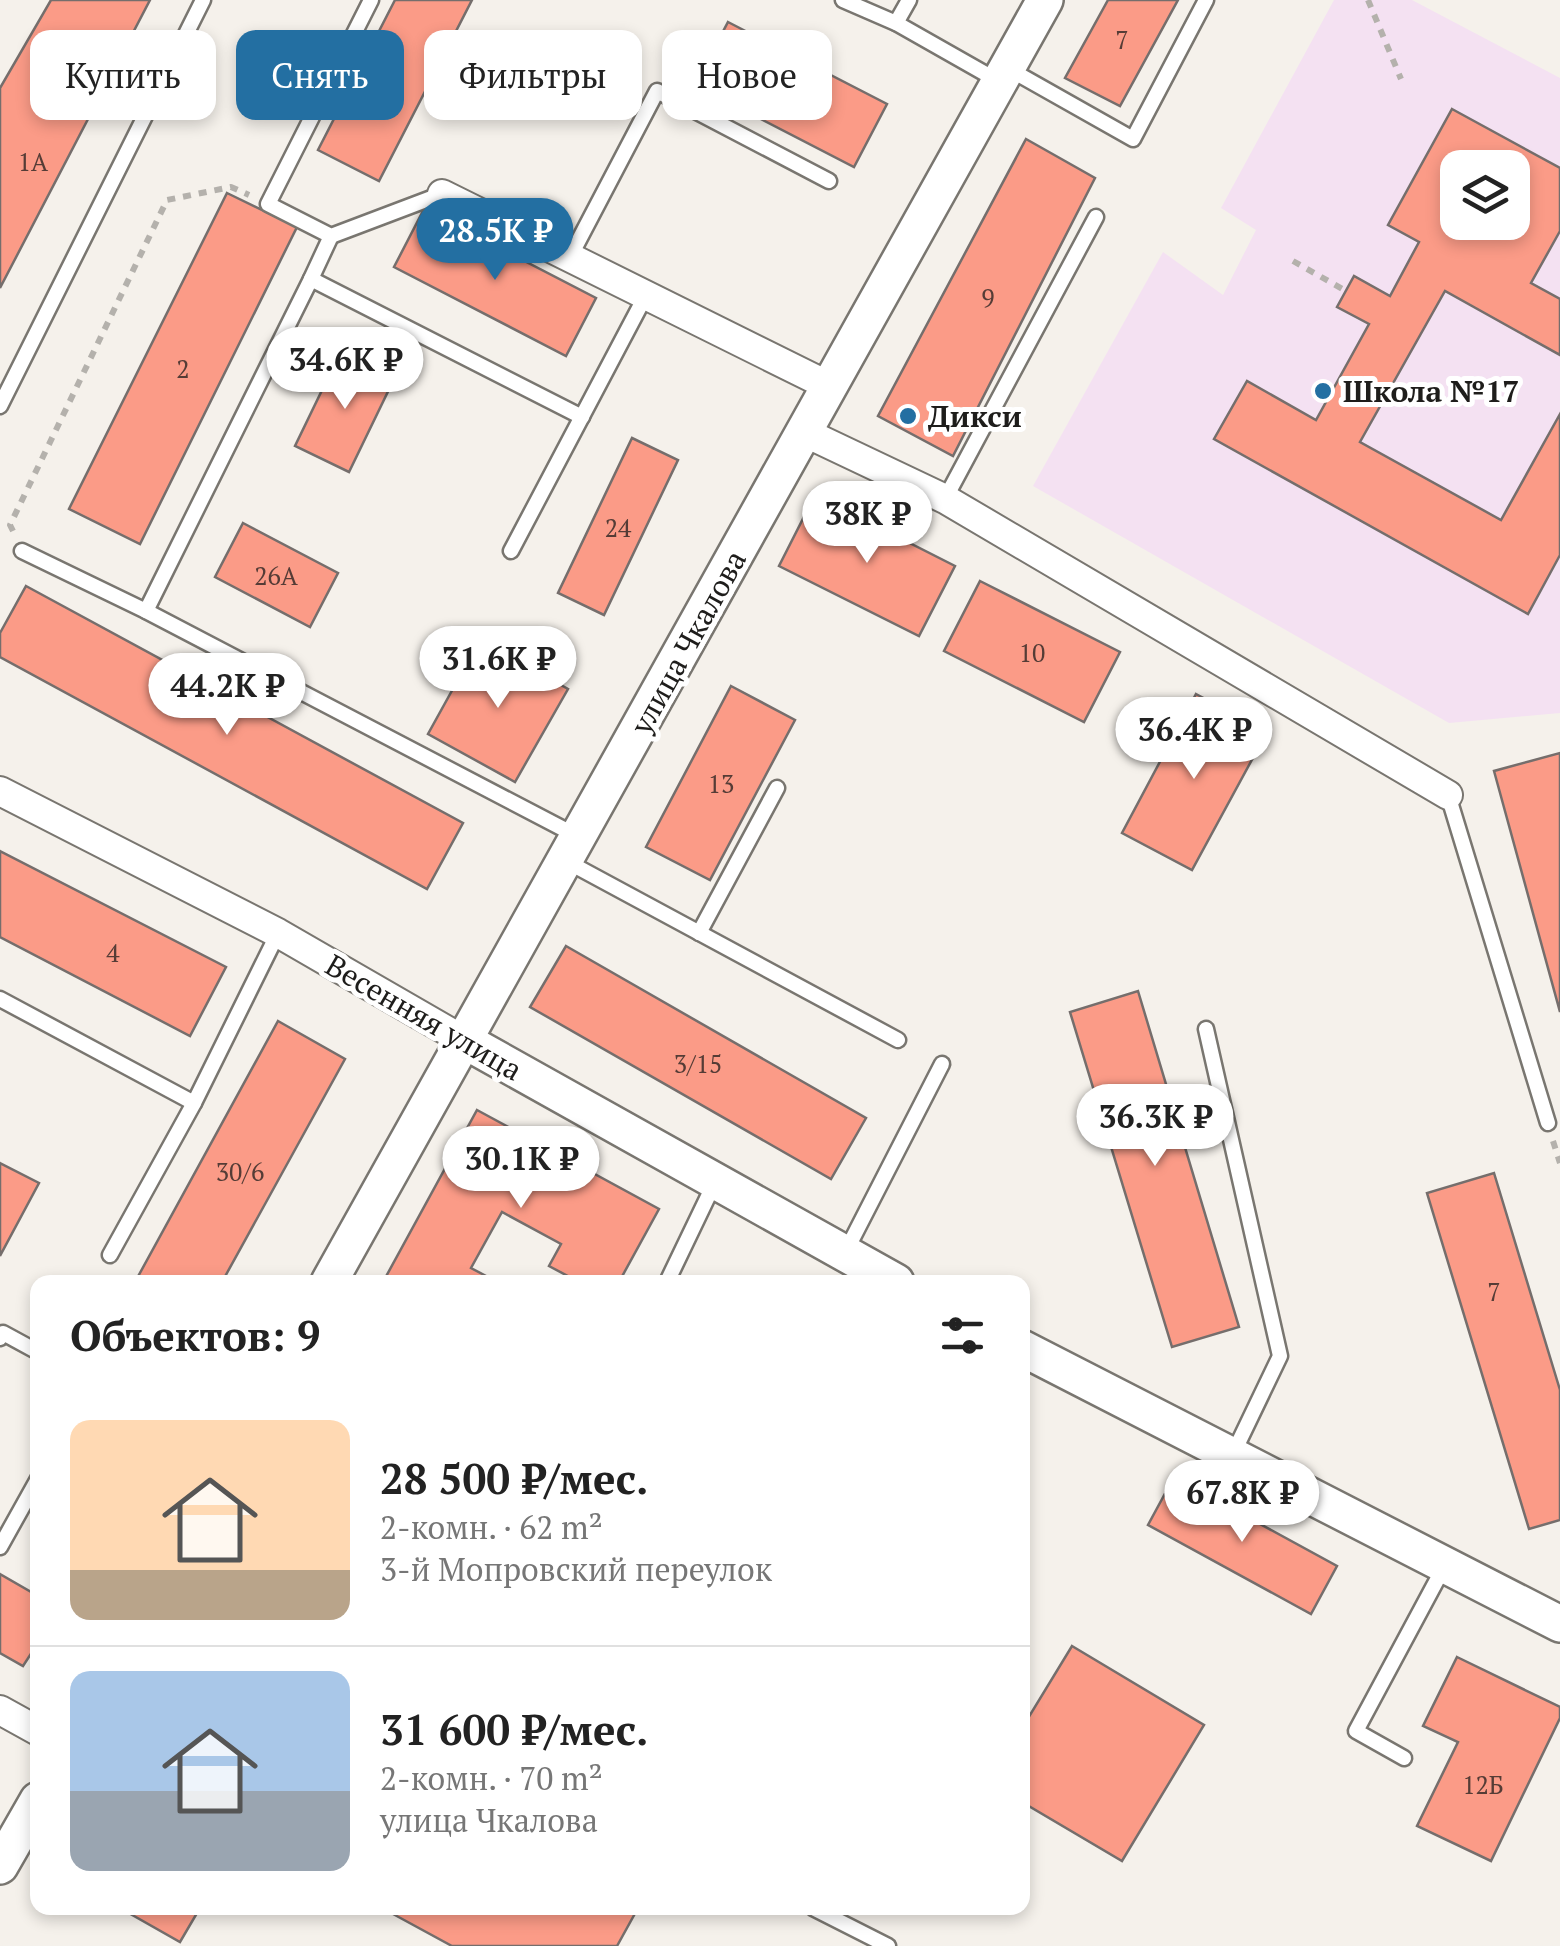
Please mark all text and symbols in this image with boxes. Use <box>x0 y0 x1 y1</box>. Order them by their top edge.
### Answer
house number: 7 <box>1115 23 1129 56</box>
chip: Купить <box>30 30 216 120</box>
chip: Снять <box>236 30 404 120</box>
chip: Фильтры <box>424 30 642 120</box>
chip: Новое <box>662 30 832 120</box>
house number: 1А <box>18 145 49 178</box>
map controls <box>1440 150 1530 240</box>
button: layers <box>1440 150 1530 240</box>
pin: 28.5K ₽ <box>403 198 587 283</box>
text: 28.5K ₽ <box>438 209 552 251</box>
house number: 9 <box>981 281 995 314</box>
pin: 34.6K ₽ <box>253 327 437 412</box>
text: 34.6K ₽ <box>288 338 402 380</box>
house number: 2 <box>176 352 190 385</box>
place label: Школа №17 <box>1343 371 1519 411</box>
marker: Школа №17 <box>1312 380 1334 402</box>
place label: Дикси <box>928 396 1022 436</box>
marker: Дикси <box>897 405 919 427</box>
pin: 38K ₽ <box>797 481 937 566</box>
text: 38K ₽ <box>824 492 910 534</box>
house number: 24 <box>605 511 632 544</box>
street label: улица Чкалова <box>620 543 755 742</box>
house number: 26А <box>254 559 299 592</box>
pin: 31.6K ₽ <box>406 626 590 711</box>
house number: 10 <box>1019 636 1045 669</box>
text: 31.6K ₽ <box>441 637 555 679</box>
pin: 44.2K ₽ <box>135 653 319 738</box>
text: 44.2K ₽ <box>170 664 284 706</box>
pin: 36.4K ₽ <box>1102 697 1286 782</box>
text: 36.4K ₽ <box>1137 708 1251 750</box>
house number: 13 <box>708 767 734 800</box>
house number: 4 <box>106 936 120 969</box>
street label: Весенняя улица <box>318 945 530 1089</box>
house number: 3/15 <box>674 1047 722 1080</box>
pin: 36.3K ₽ <box>1063 1084 1247 1169</box>
text: 36.3K ₽ <box>1098 1095 1212 1137</box>
pin: 30.1K ₽ <box>429 1126 613 1211</box>
text: 30.1K ₽ <box>464 1137 578 1179</box>
house number: 30/6 <box>216 1155 264 1188</box>
house number: 7 <box>1487 1275 1501 1308</box>
text: Объектов: 9 <box>70 1307 321 1363</box>
icon: filters <box>935 1308 990 1363</box>
text: 28 500 ₽/мес. <box>380 1450 648 1506</box>
icon: home <box>150 1460 270 1580</box>
pin: 67.8K ₽ <box>1150 1460 1334 1545</box>
text: 67.8K ₽ <box>1186 1471 1298 1513</box>
text: 2-комн. · 62 m² <box>380 1506 603 1548</box>
text: 3-й Мопровский переулок <box>380 1548 772 1590</box>
text: 31 600 ₽/мес. <box>380 1701 648 1757</box>
icon: home <box>150 1711 270 1831</box>
text: 2-комн. · 70 m² <box>380 1757 603 1799</box>
house number: 12Б <box>1462 1768 1504 1801</box>
text: улица Чкалова <box>380 1799 598 1841</box>

